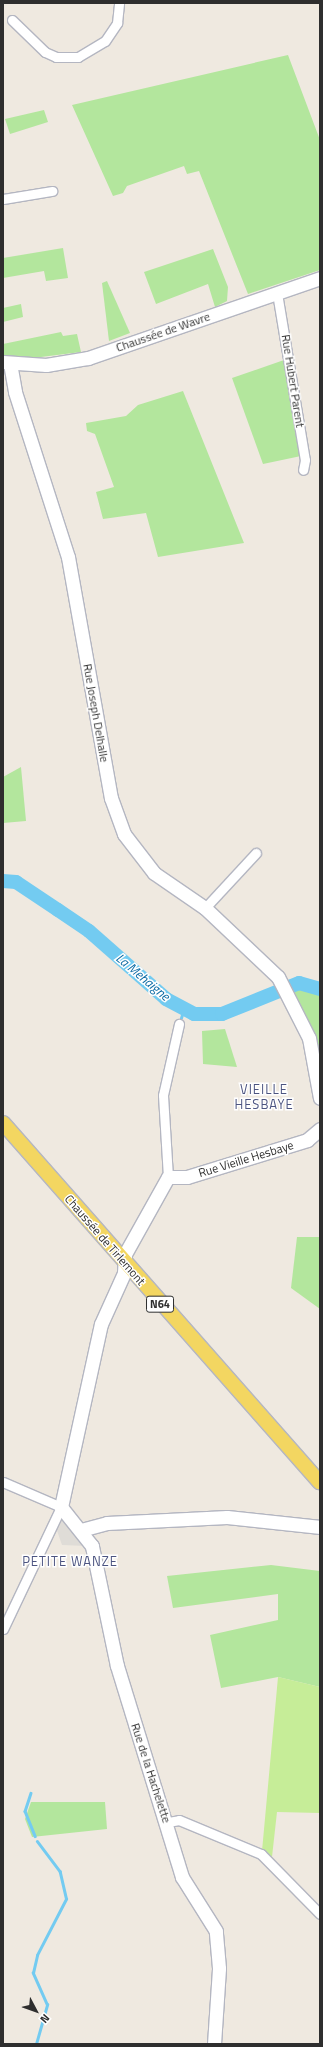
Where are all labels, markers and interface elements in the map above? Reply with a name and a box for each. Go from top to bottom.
street label: Chaussée de Wavre [114,309,212,355]
street label: Rue Hubert Parent [279,333,307,429]
street label: Rue Joseph Delhalle [80,663,112,763]
water label: La Mehaigne [113,950,173,1004]
district label: VIEILLE HESBAYE [234,1082,294,1113]
street label: Rue Vieille Hesbaye [197,1138,295,1180]
street label: Chaussée de Tirlemont [62,1192,148,1288]
road number: N64 [146,1295,174,1313]
district label: PETITE WANZE [22,1553,118,1569]
street label: Rue de la Hachelette [128,1721,174,1825]
north arrow [16,1991,56,2031]
text: N [37,2011,54,2027]

